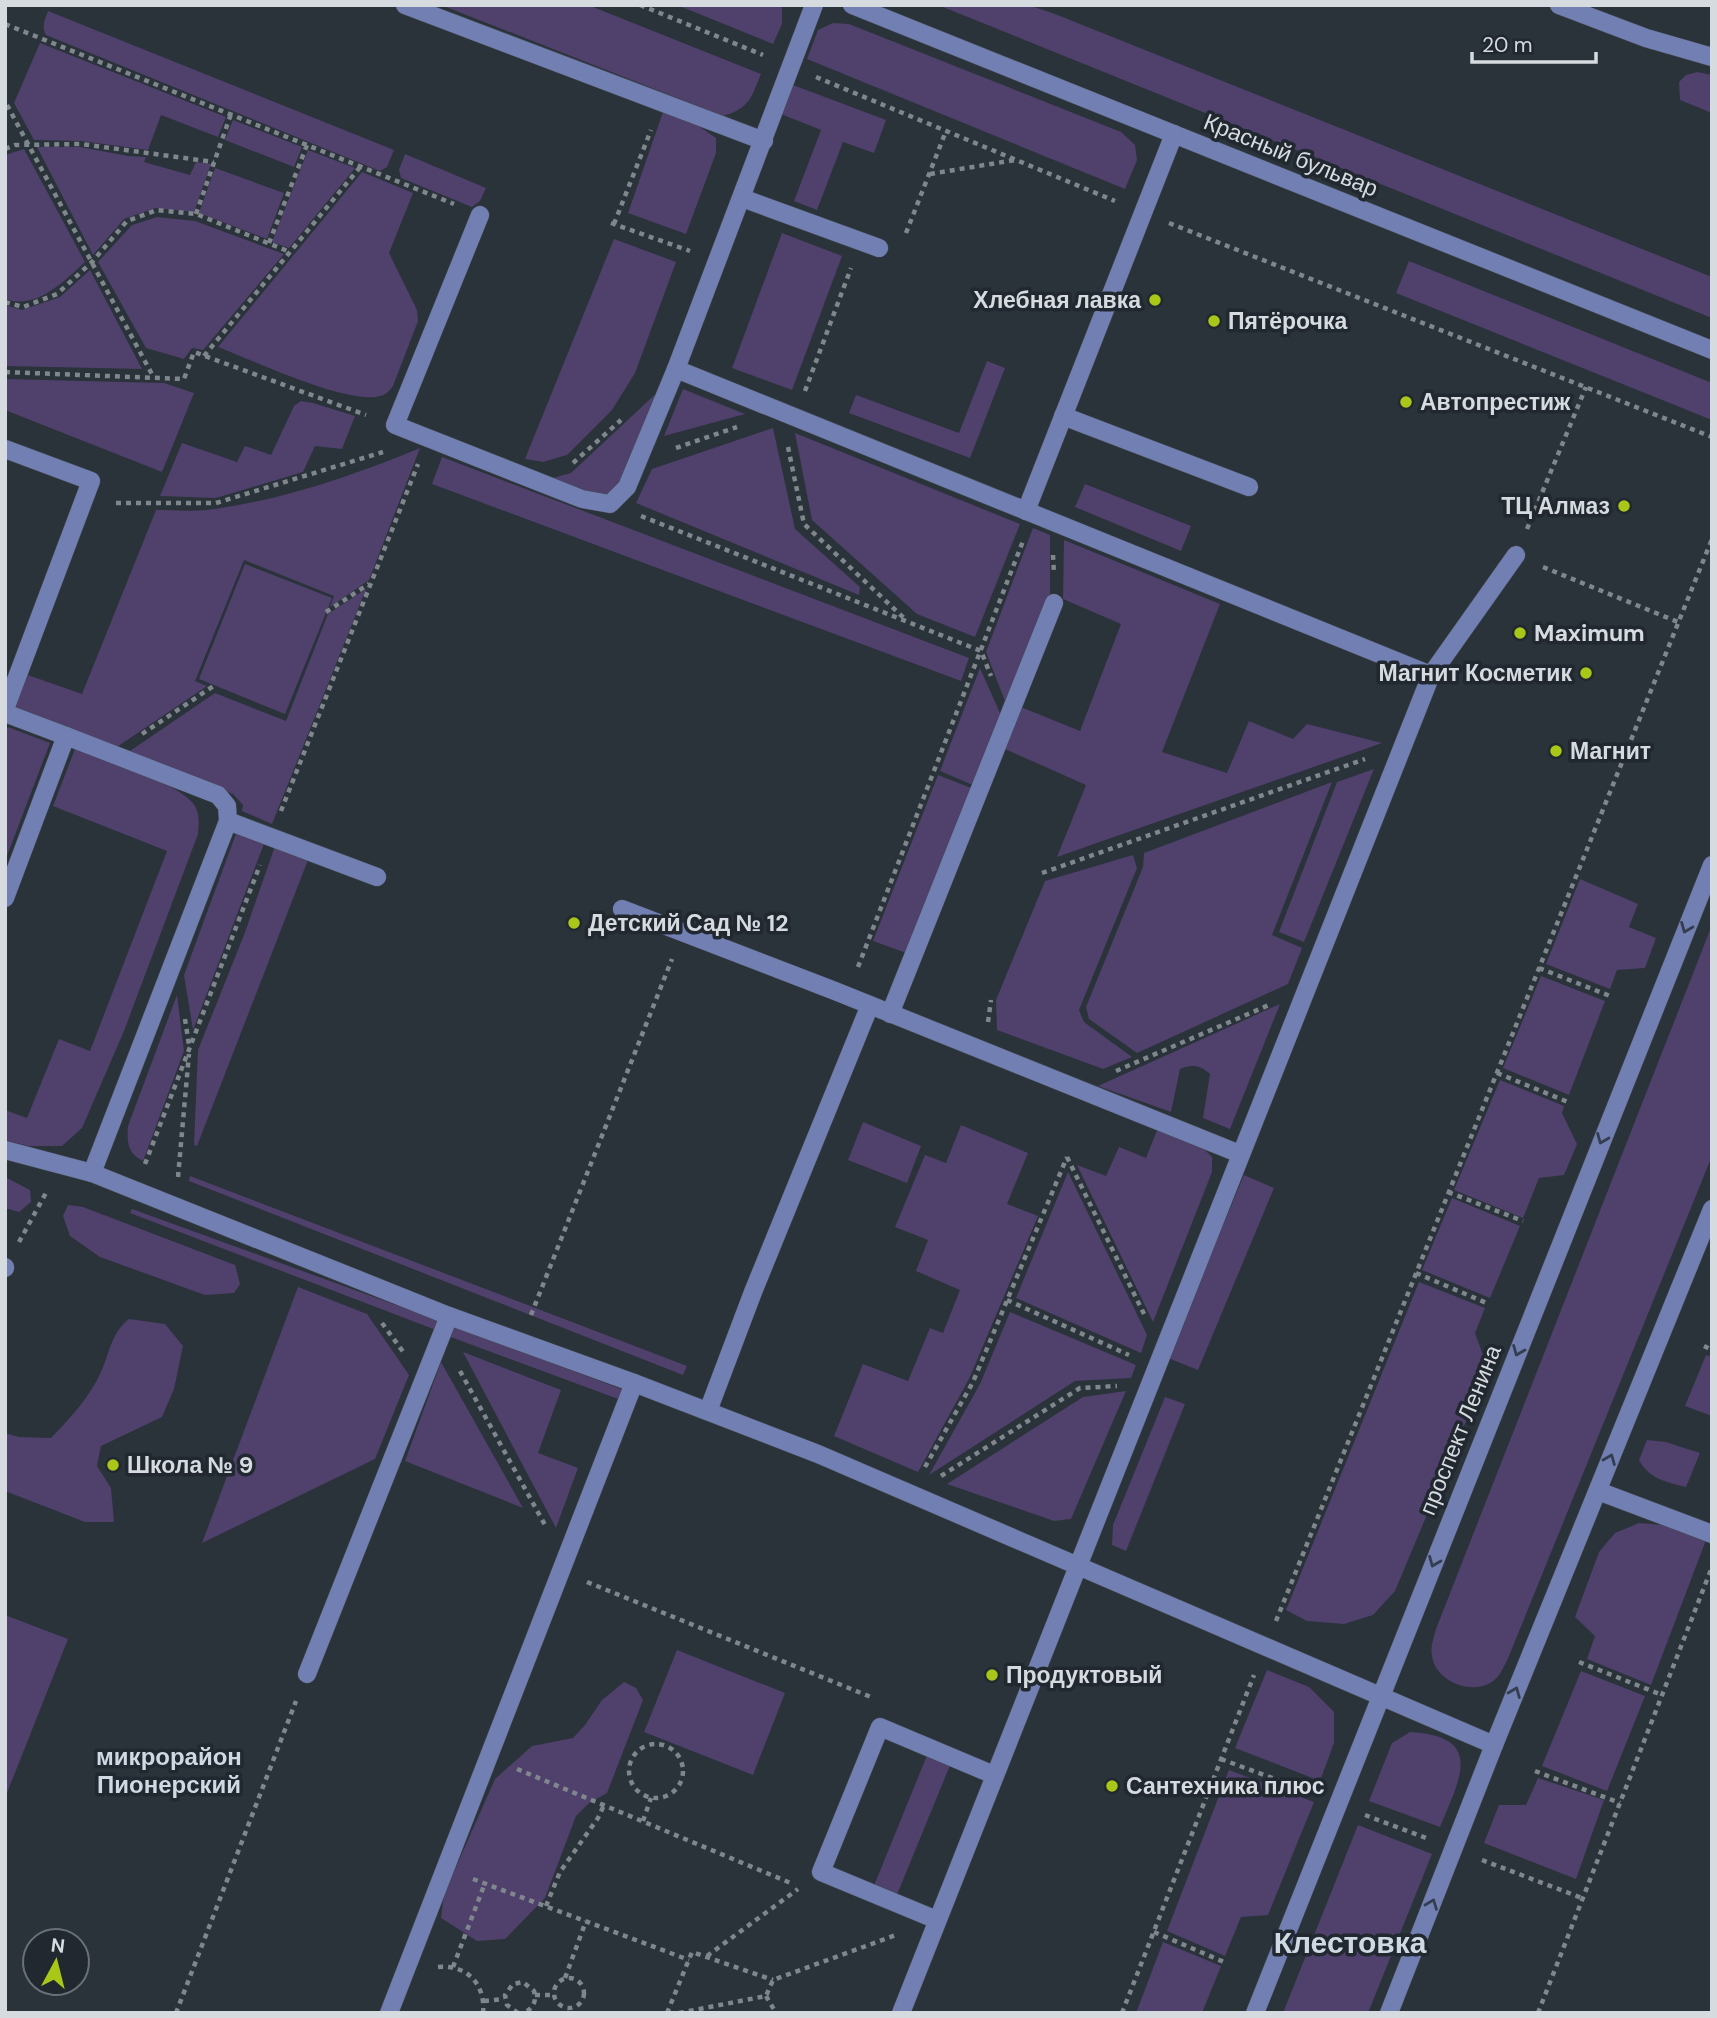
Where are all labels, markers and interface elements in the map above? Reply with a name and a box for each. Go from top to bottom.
scale bar [1472,21,1596,65]
text: 20 m [1482,31,1533,59]
street label: Красный бульвар [1199,106,1383,204]
place label: Хлебная лавка [973,285,1141,315]
marker: Хлебная лавка [1147,292,1163,308]
place label: Пятёрочка [1228,306,1347,336]
marker: Пятёрочка [1206,313,1222,329]
place label: Автопрестиж [1420,387,1571,417]
marker: Автопрестиж [1398,394,1414,410]
place label: ТЦ Алмаз [1501,491,1610,521]
marker: ТЦ Алмаз [1616,498,1632,514]
place label: Maximum [1534,618,1645,648]
marker: Maximum [1512,625,1528,641]
place label: Магнит Косметик [1378,658,1572,688]
marker: Магнит Косметик [1578,665,1594,681]
place label: Магнит [1570,736,1651,766]
marker: Магнит [1548,743,1564,759]
place label: Детский Сад № 12 [588,908,788,938]
marker: Детский Сад № 12 [566,915,582,931]
one-way arrow [1681,921,1695,933]
one-way arrow [1597,1133,1611,1145]
street label: проспект Ленина [1412,1340,1508,1519]
one-way arrow [1513,1344,1527,1356]
place label: Школа № 9 [127,1450,253,1480]
one-way arrow [1602,1453,1616,1465]
marker: Школа № 9 [105,1457,121,1473]
one-way arrow [1428,1555,1442,1567]
place label: Продуктовый [1006,1660,1162,1690]
marker: Продуктовый [984,1667,1000,1683]
one-way arrow [1507,1687,1521,1699]
district label: микрорайон Пионерский [96,1741,242,1800]
place label: Сантехника плюс [1126,1771,1325,1801]
marker: Сантехника плюс [1104,1778,1120,1794]
one-way arrow [1423,1898,1437,1910]
district label: Клестовка [1274,1923,1427,1962]
north arrow [21,1927,91,1997]
text: N [50,1932,66,1959]

